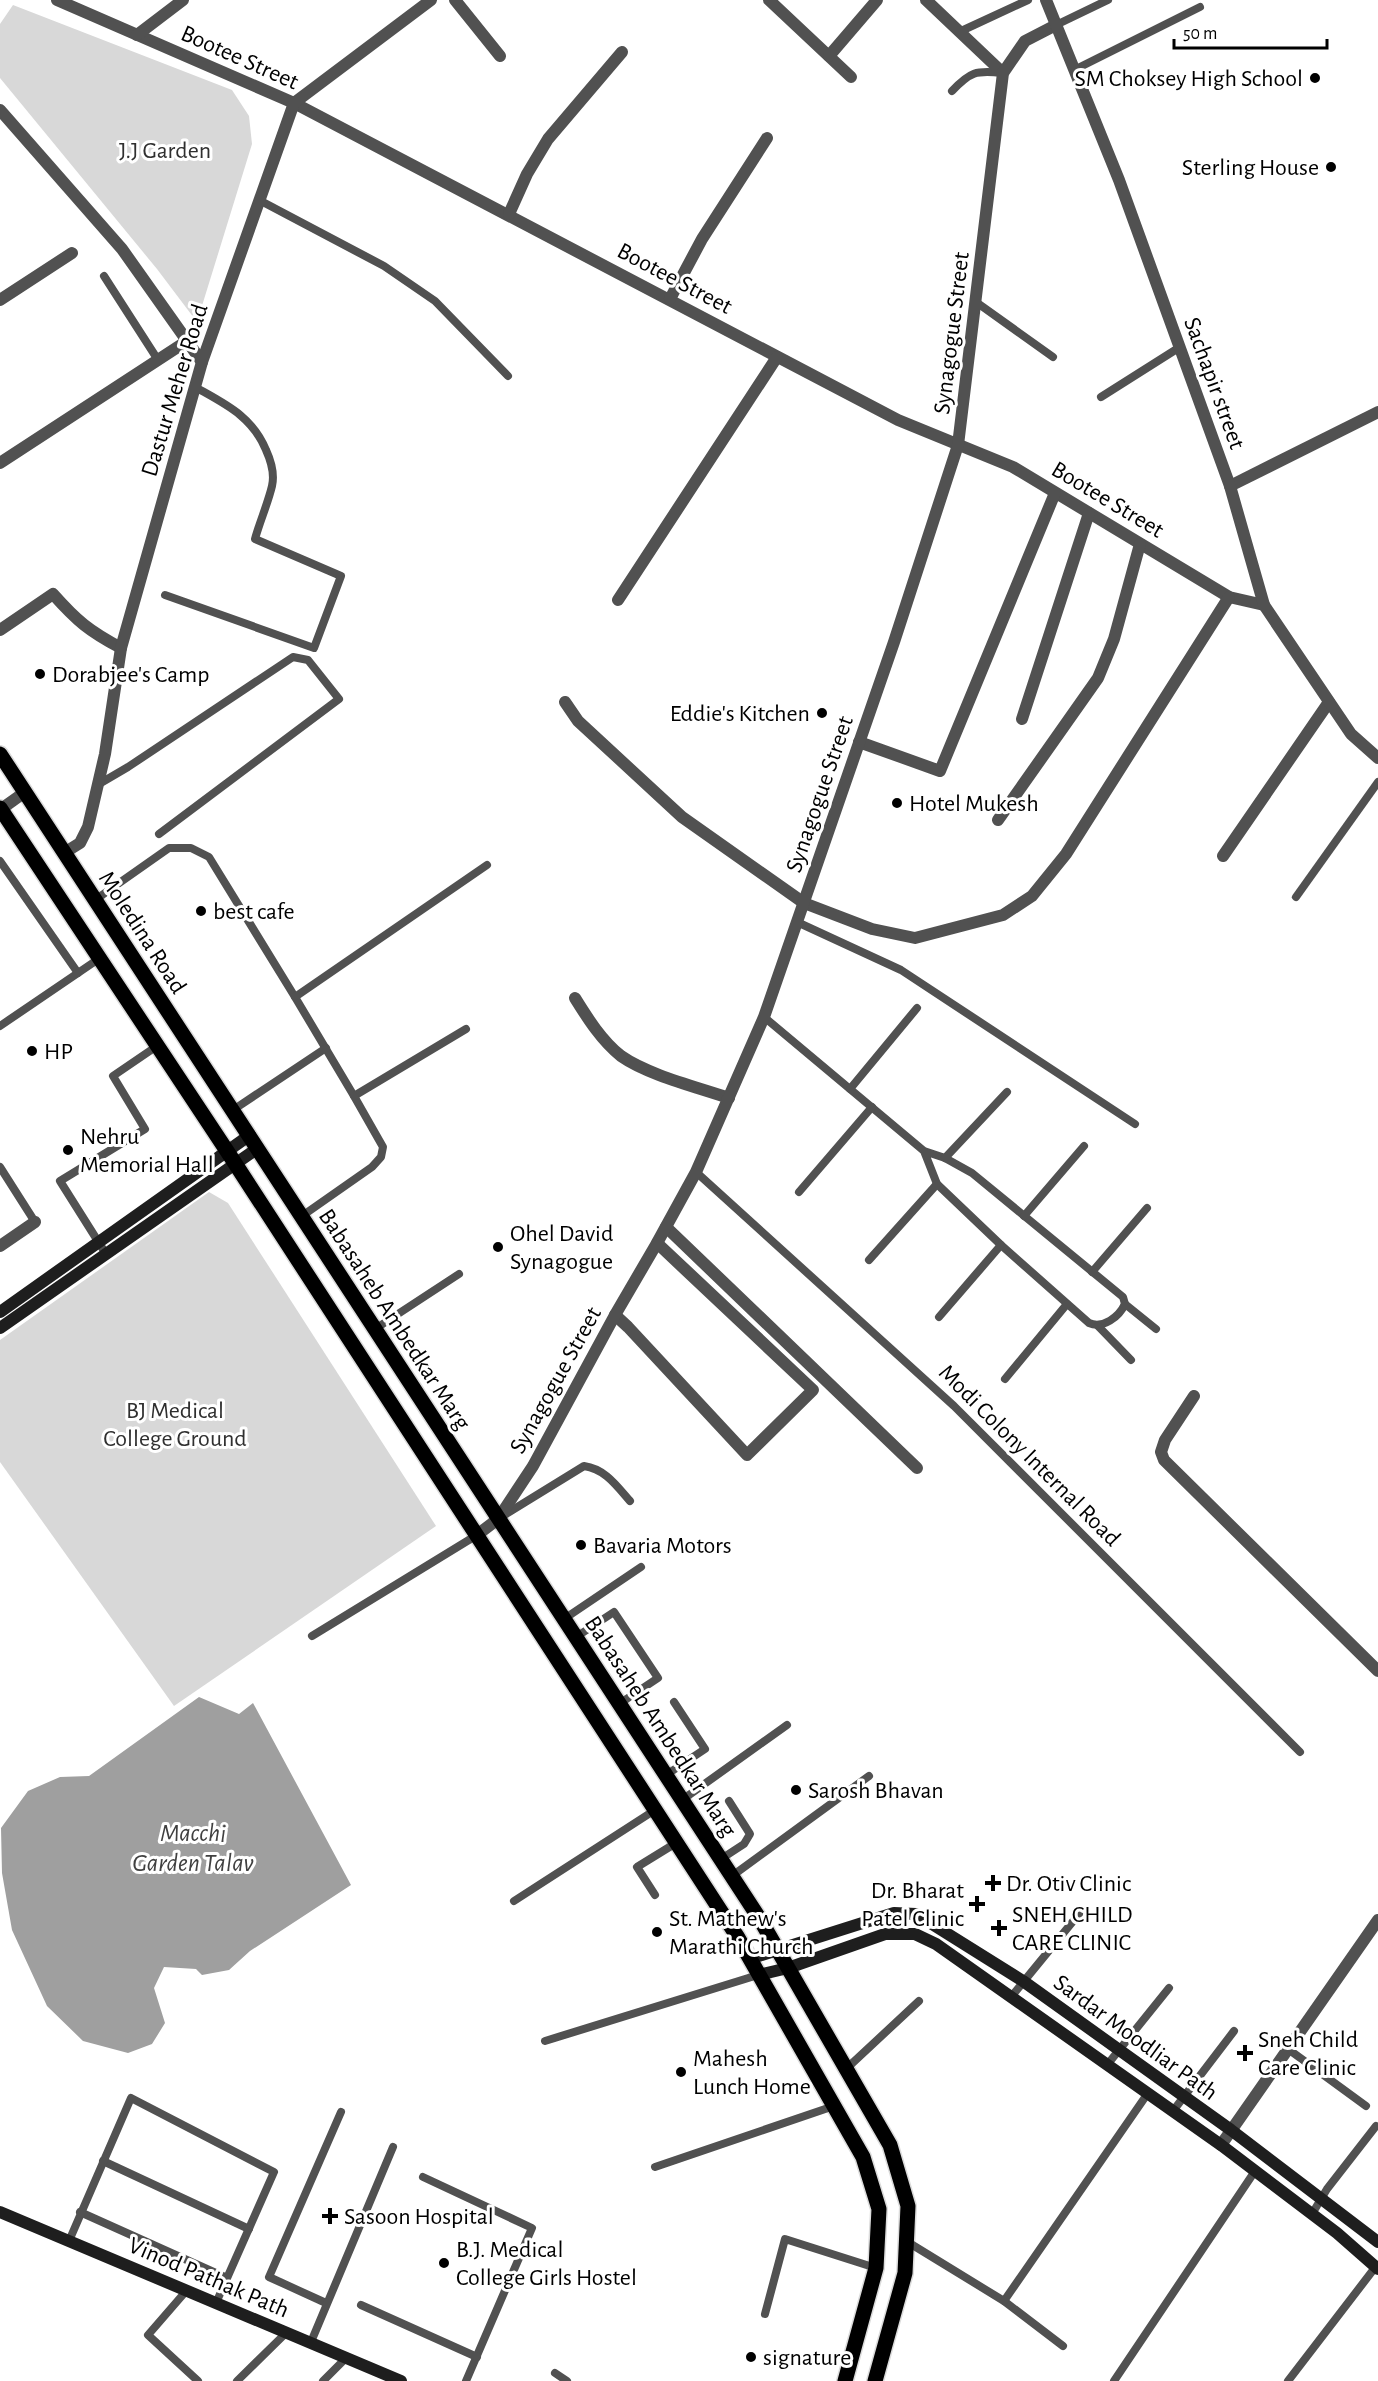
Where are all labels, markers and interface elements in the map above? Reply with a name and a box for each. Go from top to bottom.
scale bar [1174,12,1327,50]
street label: Bootee Street [177,21,302,95]
text: 50 m [1183,25,1217,43]
place label: SM Choksey High School [1075,67,1303,91]
marker: SM Choksey High School [1308,71,1322,85]
park label: J.J Garden [119,139,211,163]
place label: Sterling House [1182,156,1319,180]
marker: Sterling House [1324,160,1338,174]
street label: Bootee Street [613,239,736,319]
street label: Synagogue Street [930,250,974,416]
street label: Dastur Meher Road [137,301,213,480]
street label: Sachapir street [1179,314,1249,453]
street label: Bootee Street [1047,457,1168,543]
place label: Dorabjee's Camp [52,663,209,687]
marker: Dorabjee's Camp [33,667,47,681]
place label: Eddie's Kitchen [670,702,810,726]
marker: Eddie's Kitchen [815,706,829,720]
street label: Synagogue Street [782,713,858,876]
place label: Hotel Mukesh [909,792,1039,816]
marker: Hotel Mukesh [890,796,904,810]
street label: Moledina Road [94,867,191,998]
place label: best cafe [213,900,295,924]
marker: best cafe [194,904,208,918]
place label: HP [44,1040,73,1064]
marker: HP [25,1044,39,1058]
place label: Nehru Memorial Hall [80,1125,214,1177]
marker: Nehru Memorial Hall [61,1143,75,1157]
street label: Babasaheb Ambedkar Marg [314,1205,475,1434]
place label: Ohel David Synagogue [510,1222,613,1274]
marker: Ohel David Synagogue [491,1240,505,1254]
street label: Synagogue Street [506,1303,606,1458]
street label: Modi Colony Internal Road [934,1360,1125,1551]
park label: BJ Medical College Ground [103,1399,247,1451]
place label: Bavaria Motors [593,1534,732,1558]
marker: Bavaria Motors [574,1538,588,1552]
street label: Babasaheb Ambedkar Marg [580,1612,741,1841]
place label: Sarosh Bhavan [808,1779,944,1803]
marker: Sarosh Bhavan [789,1783,803,1797]
water label: Macchi Garden Talav [132,1820,254,1876]
place label: Dr. Otiv Clinic [1006,1872,1131,1896]
marker: Dr. Otiv Clinic [984,1874,1002,1892]
place label: Dr. Bharat Patel Clinic [861,1879,964,1931]
marker: Dr. Bharat Patel Clinic [968,1895,986,1913]
place label: SNEH CHILD CARE CLINIC [1012,1903,1132,1955]
place label: St. Mathew's Marathi Church [669,1907,813,1959]
marker: SNEH CHILD CARE CLINIC [990,1919,1008,1937]
marker: St. Mathew's Marathi Church [650,1925,664,1939]
street label: Sardar Moodliar Path [1049,1970,1222,2105]
place label: Sneh Child Care Clinic [1258,2028,1358,2080]
marker: Sneh Child Care Clinic [1236,2044,1254,2062]
place label: Mahesh Lunch Home [693,2047,811,2099]
marker: Mahesh Lunch Home [674,2065,688,2079]
place label: Sasoon Hospital [344,2205,494,2229]
marker: Sasoon Hospital [321,2207,339,2225]
street label: Vinod Pathak Path [125,2233,292,2323]
place label: B.J. Medical College Girls Hostel [456,2238,637,2290]
marker: B.J. Medical College Girls Hostel [437,2256,451,2270]
place label: signature [763,2346,851,2370]
marker: signature [744,2350,758,2364]

